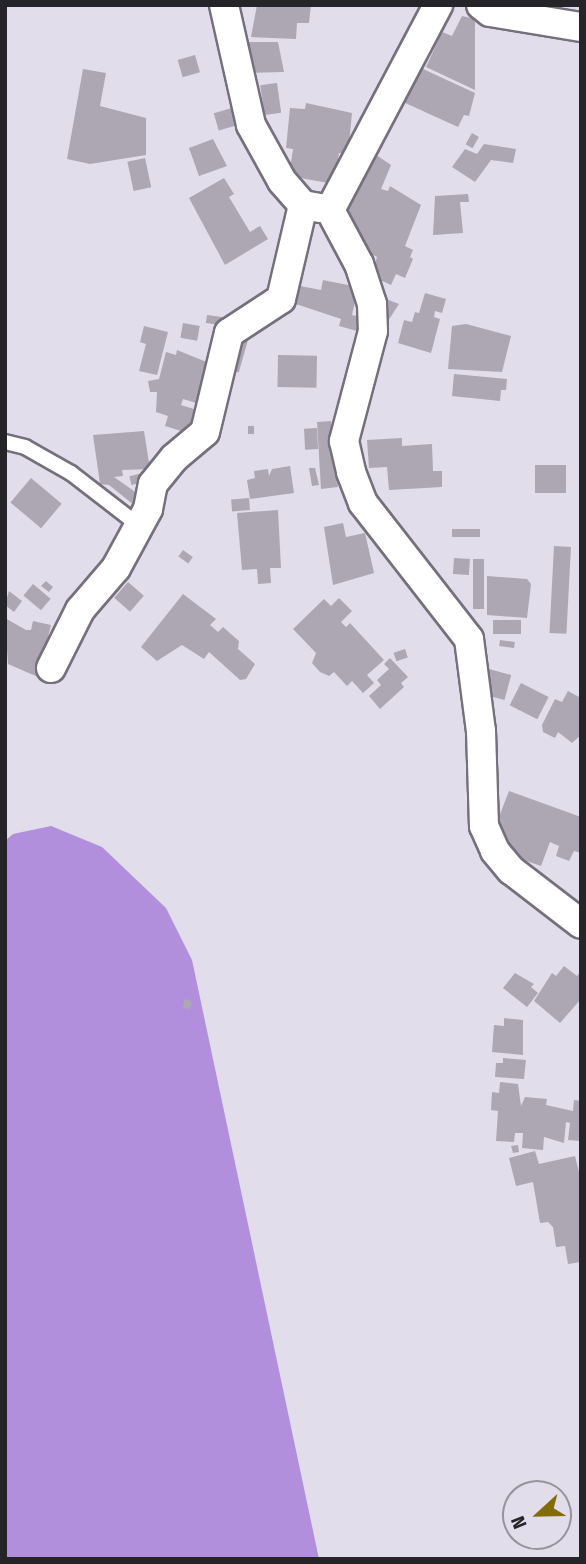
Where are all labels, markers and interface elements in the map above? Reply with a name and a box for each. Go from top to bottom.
north arrow [502,1480,572,1550]
text: N [506,1513,532,1532]

